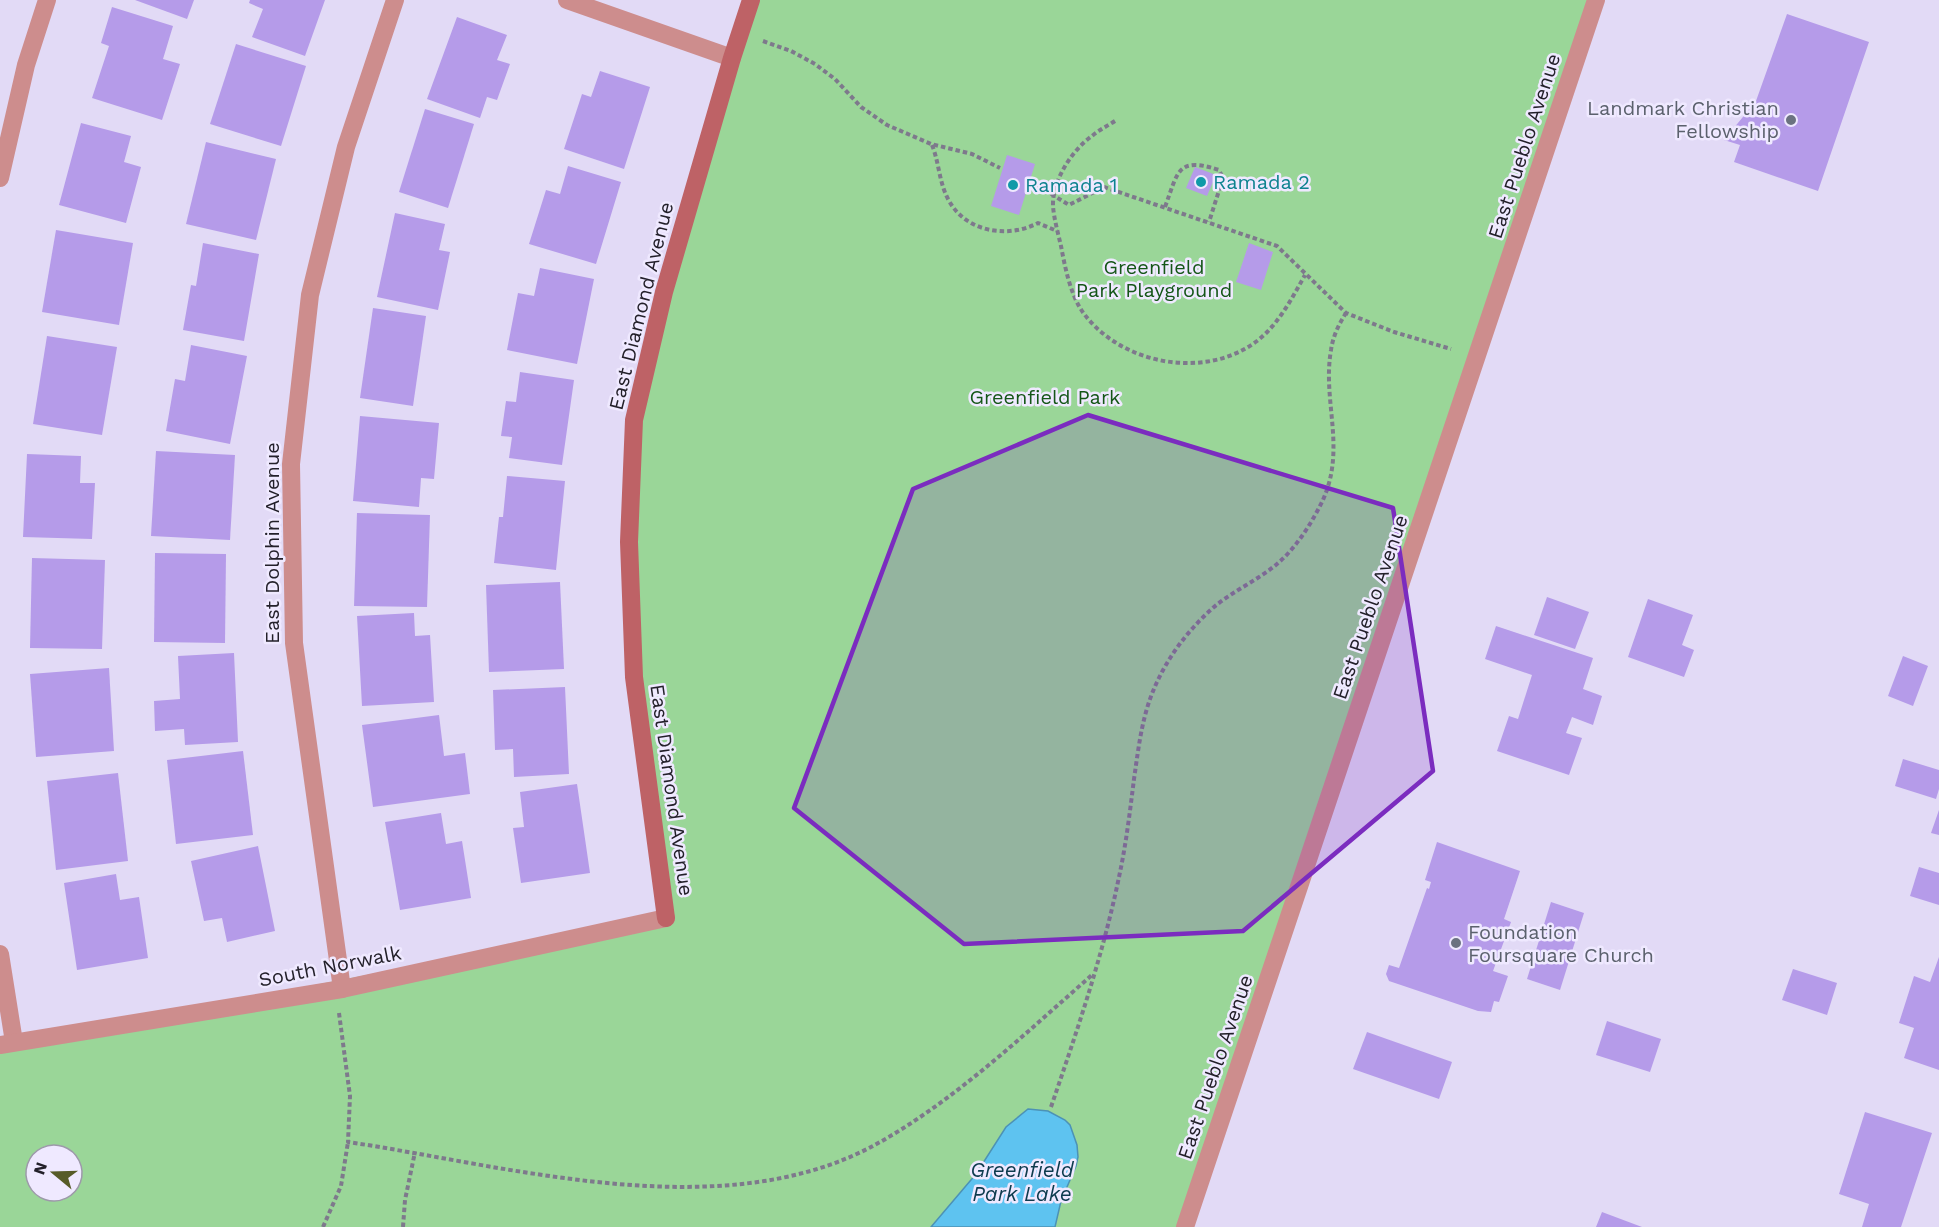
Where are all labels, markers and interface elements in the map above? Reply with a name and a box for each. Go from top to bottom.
street label: East Pueblo Avenue [1483,50,1565,242]
place label: Landmark Christian Fellowship [1587,96,1779,143]
marker: Landmark Christian Fellowship [1784,113,1798,127]
place label: Ramada 2 [1213,170,1310,194]
place label: Ramada 1 [1025,173,1118,197]
marker: Ramada 2 [1194,175,1208,189]
marker: Ramada 1 [1006,178,1020,192]
street label: East Diamond Avenue [604,200,678,412]
park label: Greenfield Park Playground [1076,255,1232,302]
park label: Greenfield Park [970,385,1120,409]
street label: East Dolphin Avenue [260,442,284,644]
street label: East Pueblo Avenue [1327,512,1413,702]
street label: East Diamond Avenue [645,683,699,897]
place label: Foundation Foursquare Church [1468,920,1654,967]
marker: Foundation Foursquare Church [1449,936,1463,950]
street label: South Norwalk [257,940,403,992]
street label: East Pueblo Avenue [1172,972,1258,1162]
north arrow [24,1143,84,1203]
water label: Greenfield Park Lake [970,1157,1075,1206]
text: N [29,1160,51,1177]

